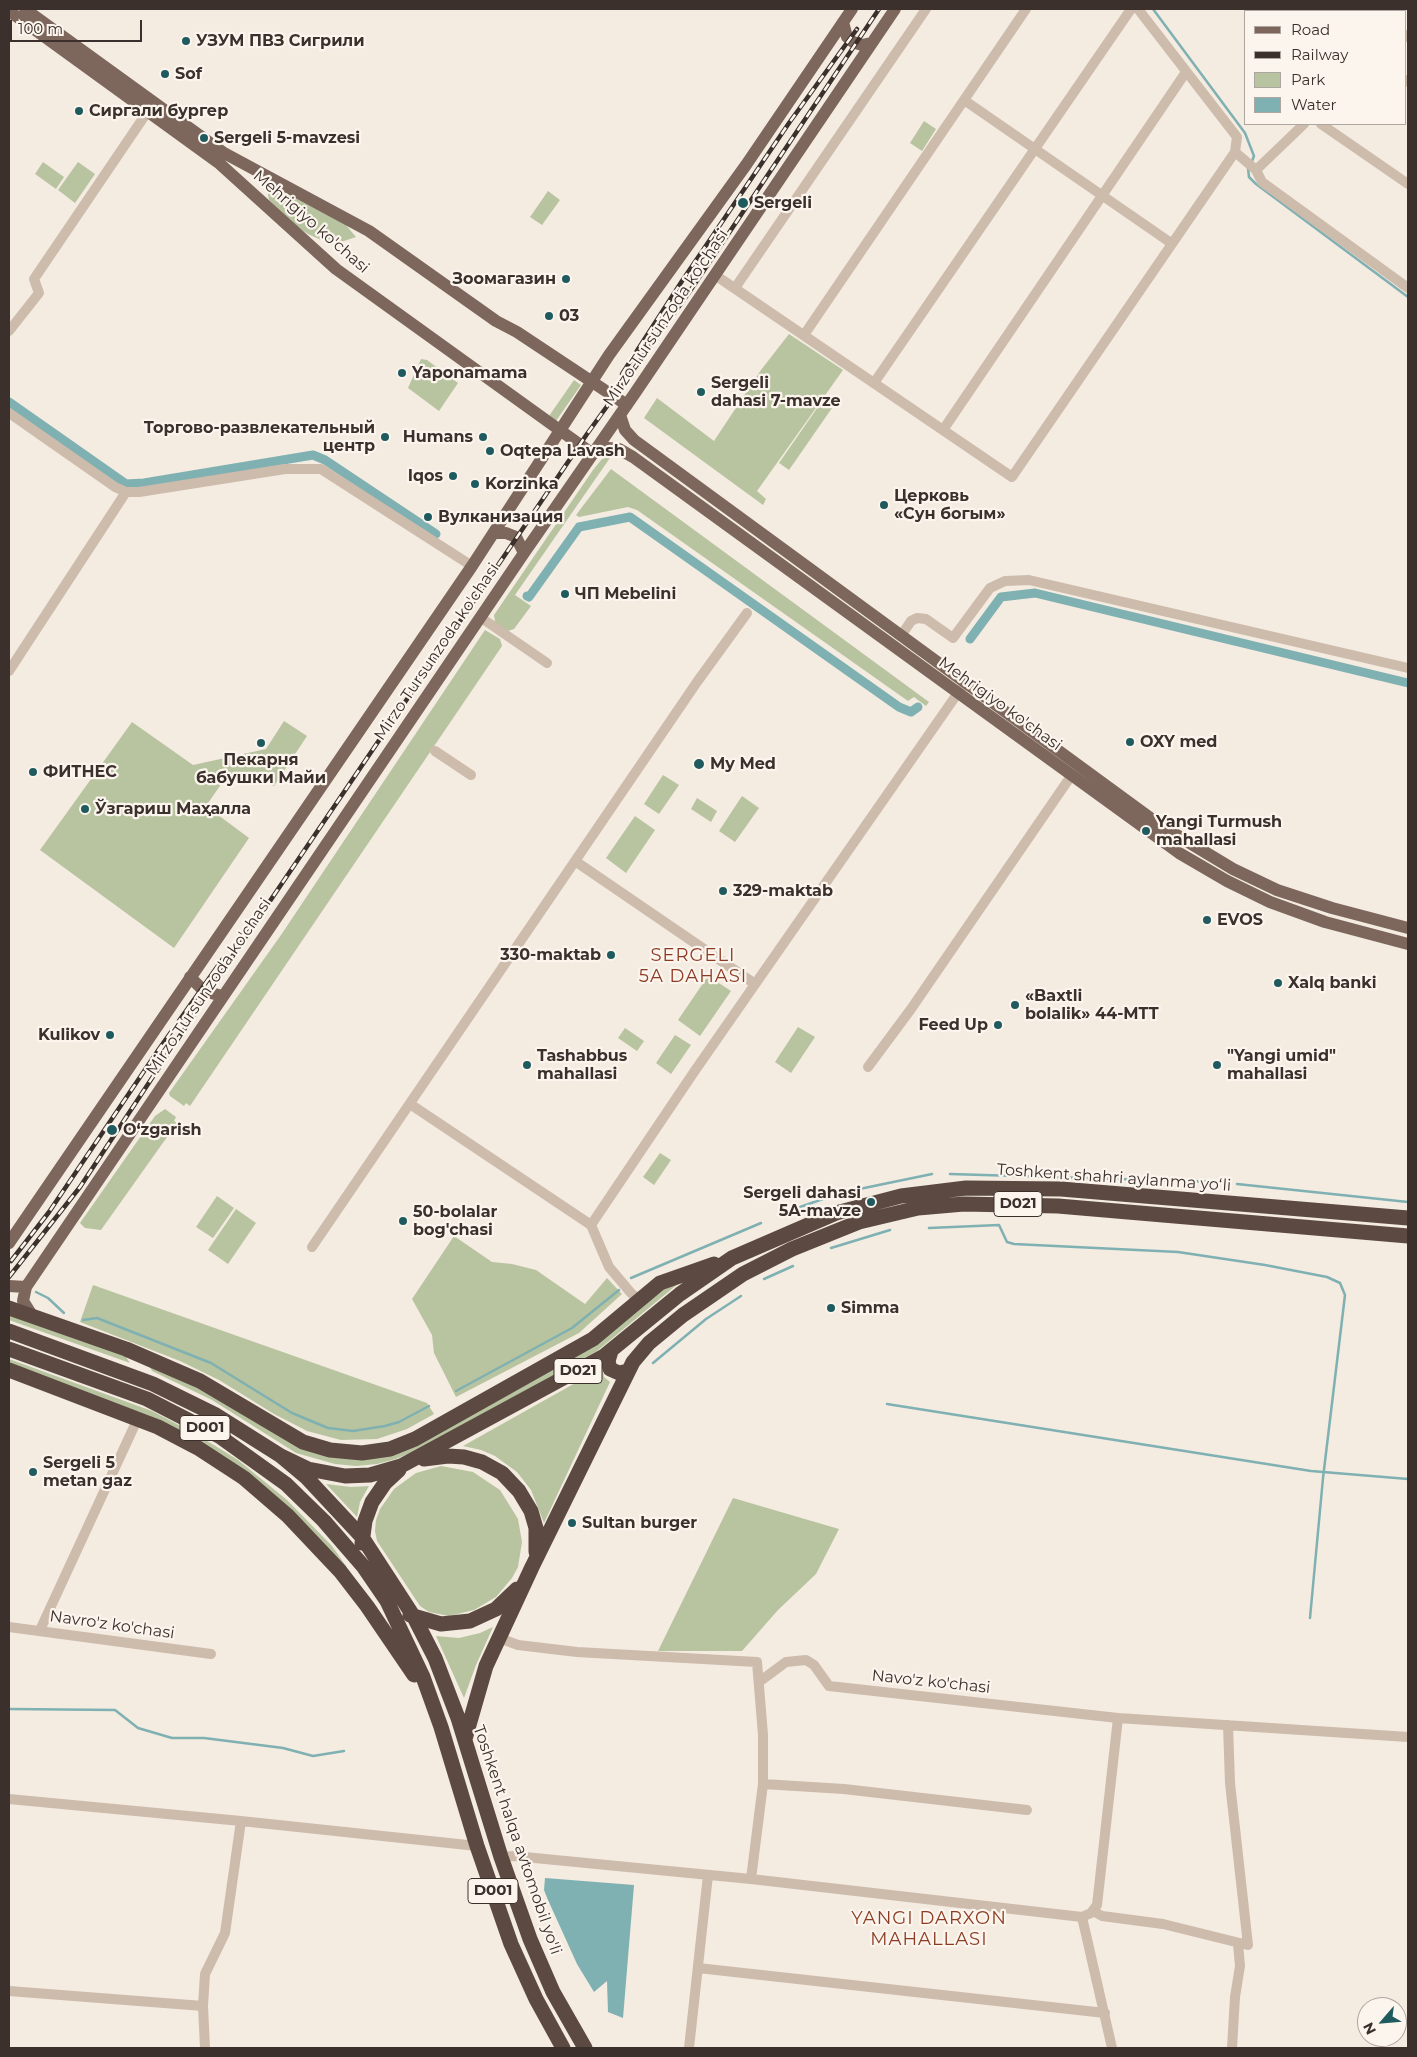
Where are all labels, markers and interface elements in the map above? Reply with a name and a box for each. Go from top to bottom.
scale bar [12,10,145,42]
legend [1244,10,1407,125]
text: 100 m [18,19,63,38]
text: Road [1291,20,1330,39]
place label: УЗУМ ПВЗ Сигрили [196,31,365,51]
marker: УЗУМ ПВЗ Сигрили [180,35,192,47]
text: Railway [1291,45,1348,64]
place label: Sof [175,64,202,84]
marker: Sof [159,68,171,80]
text: Park [1291,70,1325,89]
text: Water [1291,95,1337,114]
place label: Сиргали бургер [89,101,228,121]
marker: Сиргали бургер [73,105,85,117]
place label: Sergeli 5-mavzesi [214,128,360,148]
marker: Sergeli 5-mavzesi [198,132,210,144]
street label: Mehrigiyo ko'chasi [249,166,373,278]
place label: Sergeli [754,193,812,213]
marker: Sergeli [736,196,750,210]
street label: Mirzo Tursunzoda ko'chasi [599,226,733,410]
place label: Зоомагазин [453,269,556,289]
marker: Зоомагазин [560,273,572,285]
place label: 03 [559,306,579,326]
marker: 03 [543,310,555,322]
place label: Yaponamama [412,363,527,383]
marker: Yaponamama [396,367,408,379]
place label: Sergeli dahasi 7-mavze [711,373,841,411]
marker: Sergeli dahasi 7-mavze [695,386,707,398]
place label: Торгово-развлекательный центр [144,418,375,456]
place label: Humans [403,427,473,447]
marker: Торгово-развлекательный центр [379,431,391,443]
marker: Humans [477,431,489,443]
place label: Oqtepa Lavash [500,441,625,461]
marker: Oqtepa Lavash [484,445,496,457]
place label: Iqos [408,466,443,486]
marker: Iqos [447,470,459,482]
place label: Korzinka [485,474,559,494]
marker: Korzinka [469,478,481,490]
place label: Церковь «Сун богым» [894,486,1005,524]
marker: Церковь «Сун богым» [878,499,890,511]
place label: Вулканизация [438,507,563,527]
marker: Вулканизация [422,511,434,523]
street label: Mirzo Tursunzoda ko'chasi [370,560,504,744]
place label: ЧП Mebelini [575,584,676,604]
marker: ЧП Mebelini [559,588,571,600]
street label: Mehrigiyo ko'chasi [935,653,1065,755]
place label: OXY med [1140,732,1217,752]
marker: OXY med [1124,736,1136,748]
marker: Пекарня бабушки Майи [255,737,267,749]
place label: Пекарня бабушки Майи [196,750,326,788]
place label: My Med [710,754,776,774]
marker: My Med [692,757,706,771]
place label: ФИТНЕС [43,762,117,782]
marker: ФИТНЕС [27,766,39,778]
place label: Ўзгариш Маҳалла [95,799,251,819]
marker: Ўзгариш Маҳалла [79,803,91,815]
place label: Yangi Turmush mahallasi [1156,812,1282,850]
marker: Yangi Turmush mahallasi [1140,825,1152,837]
place label: 329-maktab [733,881,833,901]
marker: 329-maktab [717,885,729,897]
street label: Mirzo Tursunzoda ko'chasi [142,895,276,1079]
place label: EVOS [1217,910,1263,930]
marker: EVOS [1201,914,1213,926]
place label: 330-maktab [500,945,601,965]
district label: SERGELI 5A DAHASI [638,945,748,988]
marker: 330-maktab [605,949,617,961]
place label: Xalq banki [1288,973,1377,993]
marker: Xalq banki [1272,977,1284,989]
place label: «Baxtli bolalik» 44-MTT [1025,986,1159,1024]
marker: «Baxtli bolalik» 44-MTT [1009,999,1021,1011]
place label: Feed Up [919,1015,988,1035]
marker: Feed Up [992,1019,1004,1031]
place label: Kulikov [38,1025,100,1045]
marker: Kulikov [104,1029,116,1041]
place label: Tashabbus mahallasi [537,1046,627,1084]
place label: "Yangi umid" mahallasi [1227,1046,1336,1084]
marker: Tashabbus mahallasi [521,1059,533,1071]
marker: "Yangi umid" mahallasi [1211,1059,1223,1071]
place label: O‘zgarish [123,1120,201,1140]
marker: O‘zgarish [105,1123,119,1137]
street label: Toshkent shahri aylanma yoʻli [996,1160,1232,1196]
place label: Sergeli dahasi 5A-mavze [743,1183,861,1221]
road number: D021 [994,1192,1042,1216]
marker: Sergeli dahasi 5A-mavze [865,1196,877,1208]
place label: 50-bolalar bog'chasi [413,1202,497,1240]
marker: 50-bolalar bog'chasi [397,1215,409,1227]
place label: Simma [841,1298,899,1318]
marker: Simma [825,1302,837,1314]
road number: D021 [554,1358,602,1384]
road number: D001 [180,1416,230,1440]
place label: Sergeli 5 metan gaz [43,1453,132,1491]
marker: Sergeli 5 metan gaz [27,1466,39,1478]
place label: Sultan burger [582,1513,697,1533]
marker: Sultan burger [566,1517,578,1529]
street label: Navro'z ko'chasi [48,1607,176,1643]
street label: Navo'z ko'chasi [871,1666,991,1698]
street label: Toshkent halqa avtomobil yo'li [469,1723,565,1957]
road number: D001 [468,1878,518,1904]
district label: YANGI DARXON MAHALLASI [850,1908,1008,1950]
north arrow [1357,1997,1407,2047]
text: N [1359,2019,1380,2037]

